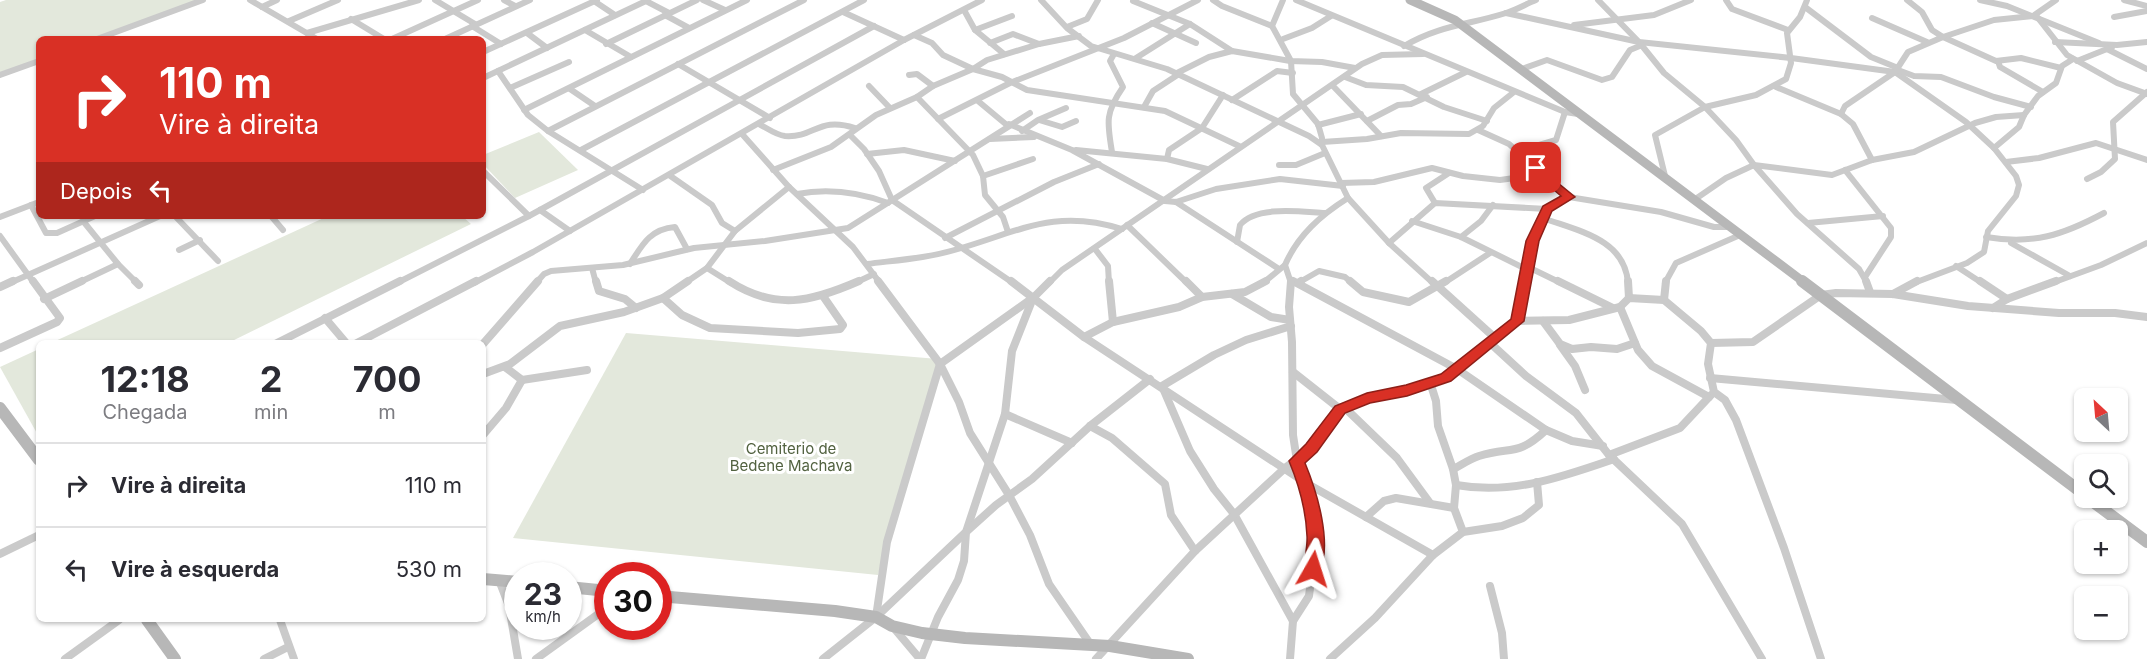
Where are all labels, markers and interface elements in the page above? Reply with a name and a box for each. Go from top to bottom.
text: 110 m [159,57,272,108]
icon: right [60,60,138,138]
text: Vire à direita [159,108,319,141]
pin [1510,142,1561,193]
icon: arrive [1519,151,1552,184]
icon: left [144,174,177,207]
text: Depois [60,178,132,204]
text: 12:18 [100,357,190,401]
text: 2 [260,357,282,401]
text: 700 [353,357,422,401]
north arrow [2074,388,2128,442]
map controls [2074,388,2128,640]
text: Chegada [102,400,188,424]
text: min [254,400,288,424]
text: m [378,400,396,424]
park label: Cemiterio de Bedene Machava [730,439,852,475]
button: search [2074,454,2128,508]
icon: right [60,469,93,502]
text: Vire à direita [111,472,246,498]
text: 110 m [405,472,462,498]
button: + [2074,520,2128,574]
position arrow [1281,537,1345,601]
icon: left [60,553,93,586]
text: Vire à esquerda [111,556,279,582]
text: 530 m [396,556,462,582]
speed limit sign: 30 [594,562,672,640]
text: 23 [524,576,562,612]
button: − [2074,586,2128,640]
text: km/h [525,607,561,626]

